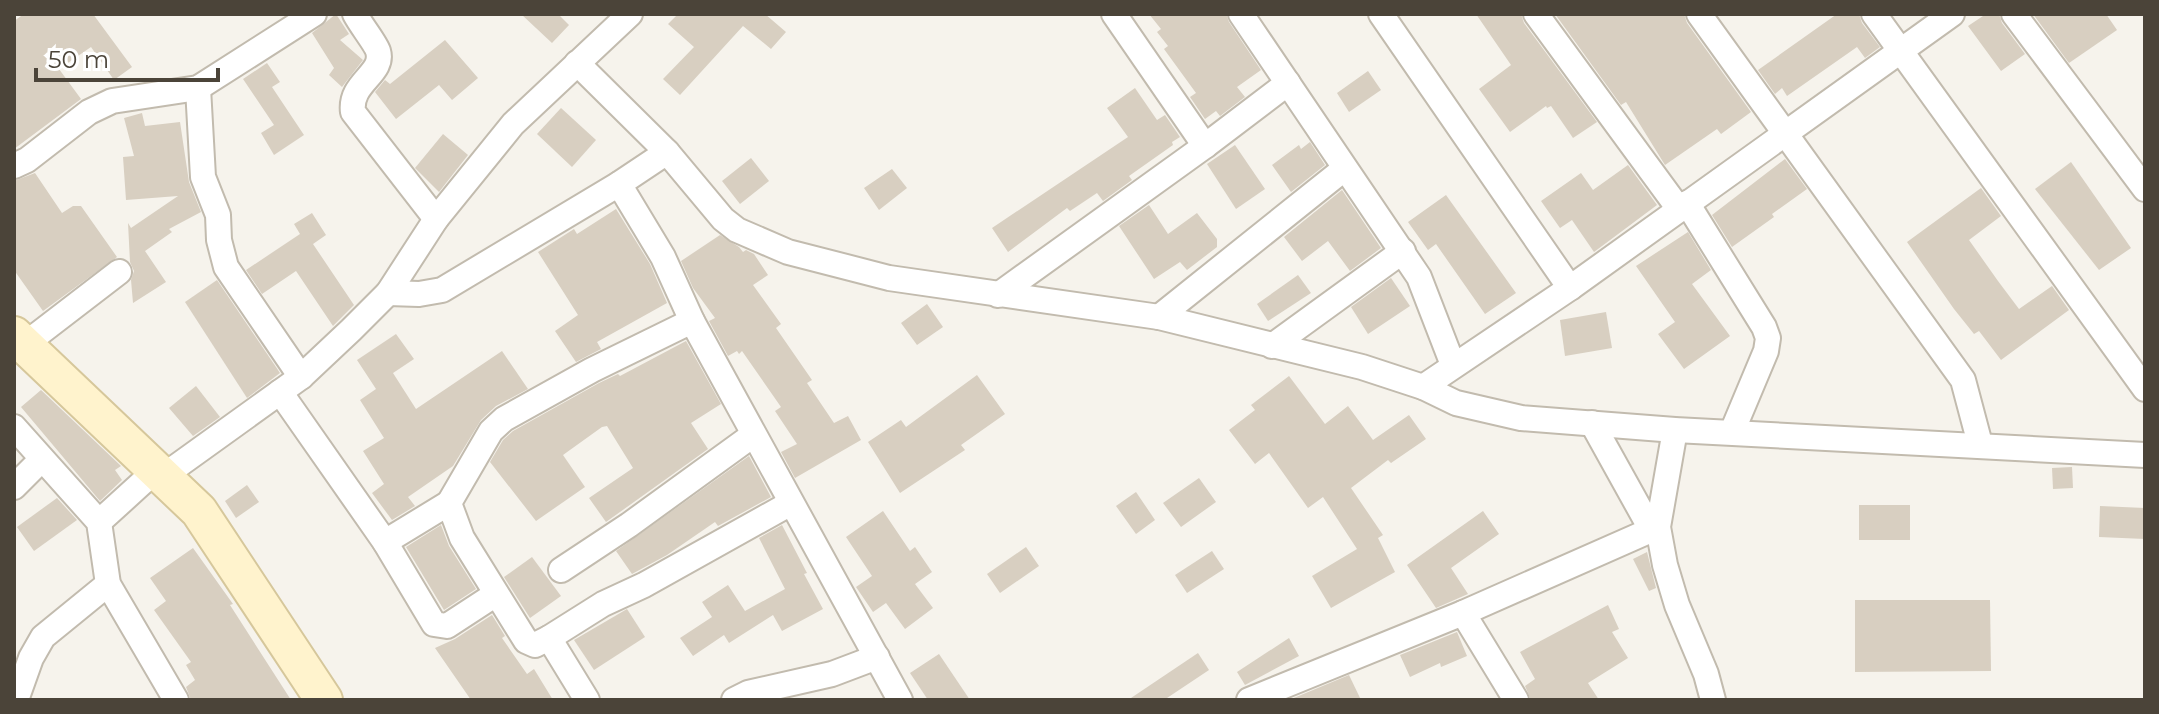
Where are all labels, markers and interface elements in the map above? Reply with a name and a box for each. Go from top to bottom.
scale bar [36,32,218,82]
text: 50 m [48,45,109,74]

